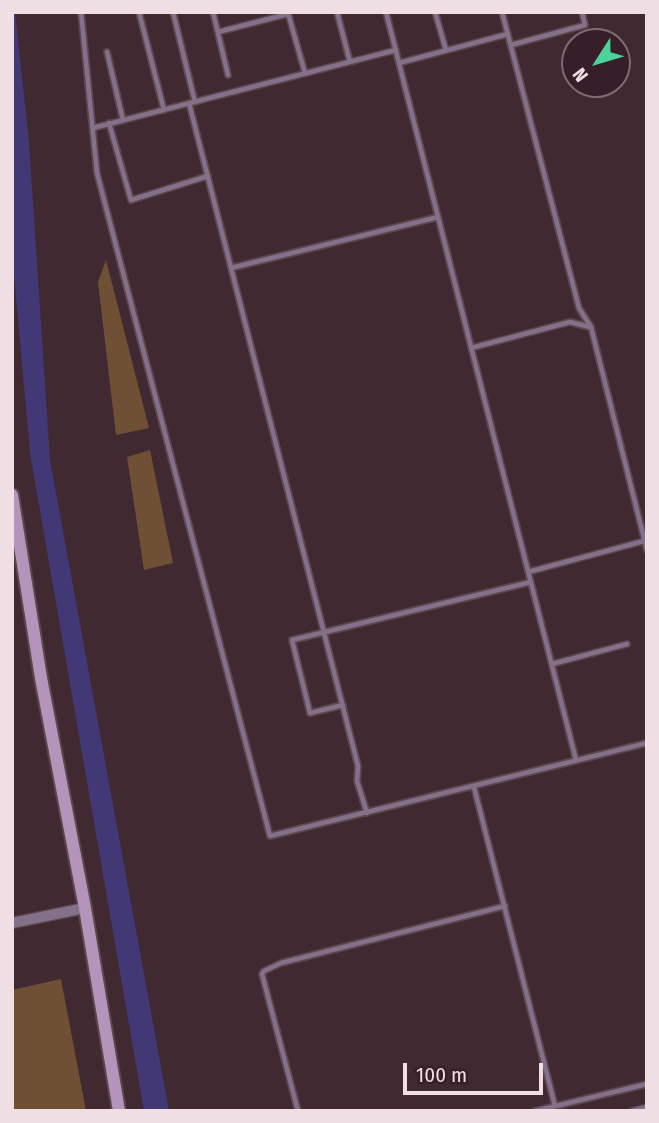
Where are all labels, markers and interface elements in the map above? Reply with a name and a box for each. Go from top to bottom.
north arrow [561,28,631,98]
text: N [568,63,593,86]
scale bar [407,1050,547,1094]
text: 100 m [416,1062,467,1088]

